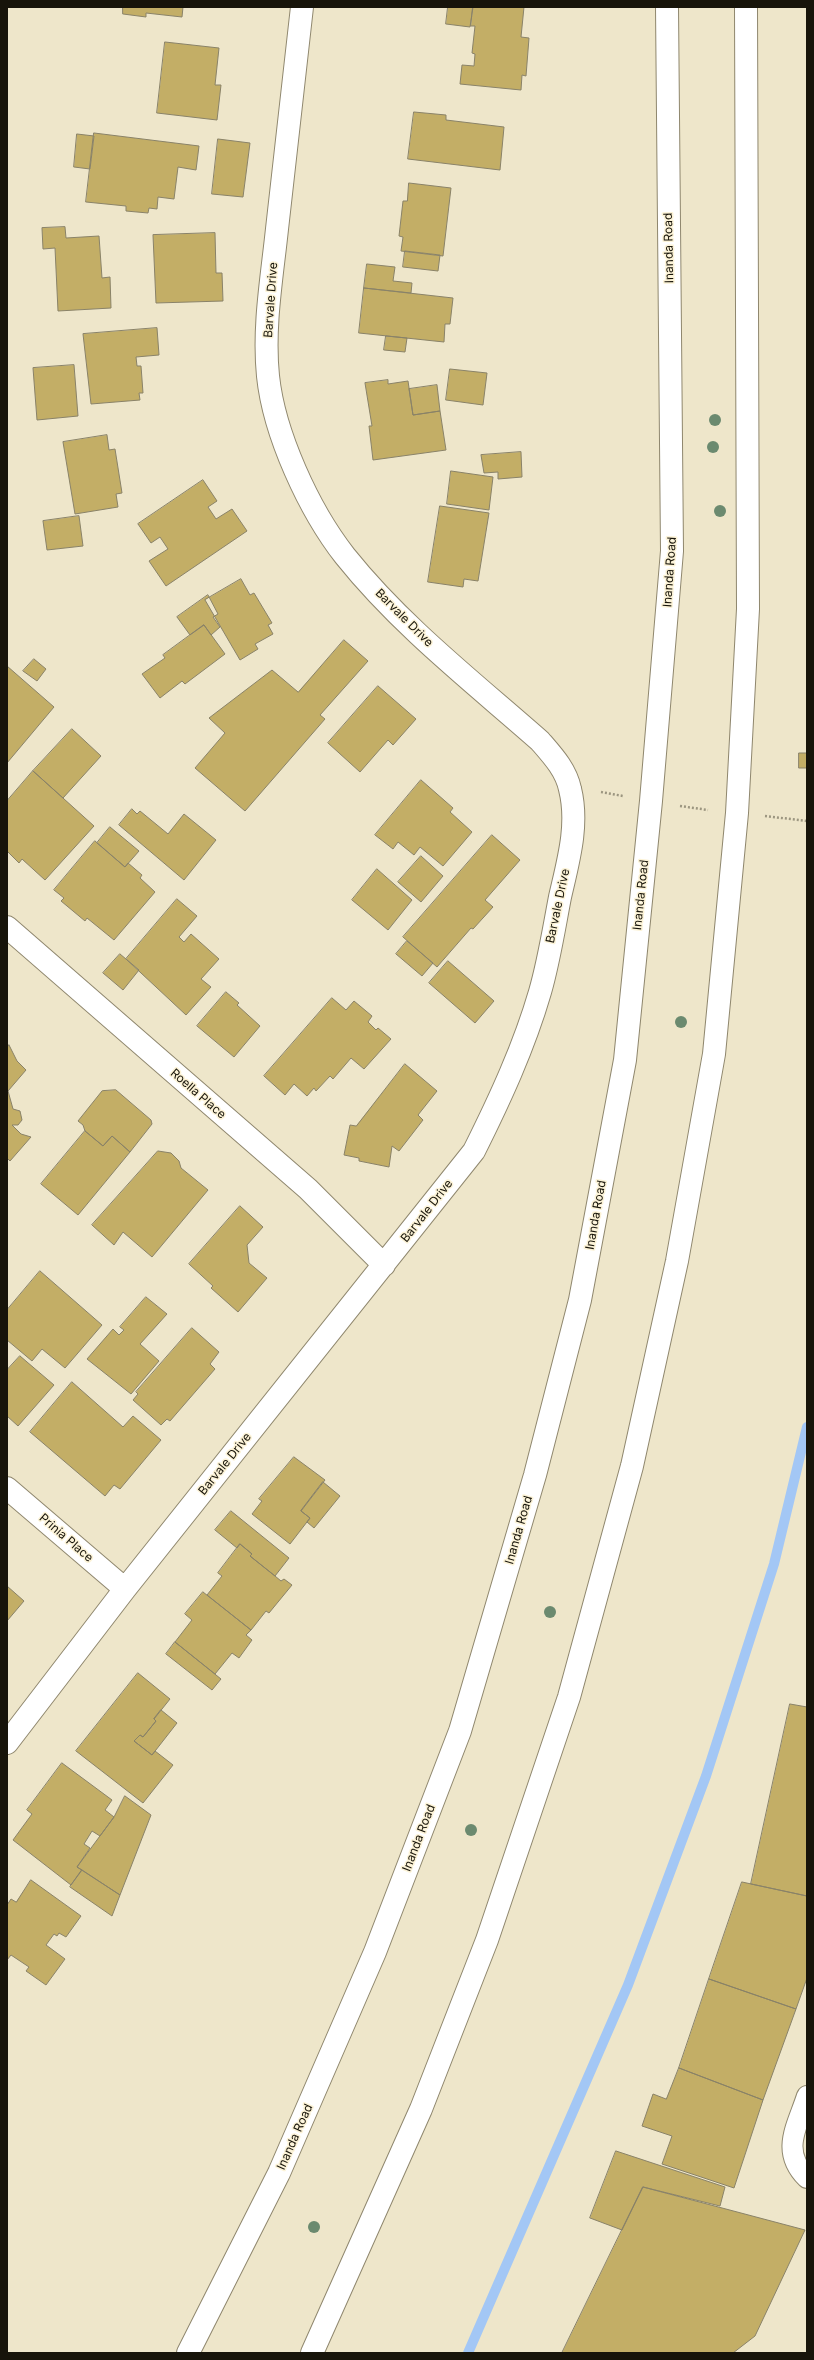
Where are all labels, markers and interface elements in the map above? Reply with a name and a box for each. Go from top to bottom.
street label: Inanda Road [661,213,677,283]
street label: Barvale Drive [261,262,281,338]
street label: Inanda Road [660,536,680,608]
street label: Barvale Drive [372,586,436,650]
street label: Inanda Road [630,859,652,931]
street label: Barvale Drive [543,867,573,945]
street label: Roella Place [167,1066,229,1122]
street label: Barvale Drive [398,1177,456,1245]
street label: Inanda Road [583,1179,609,1251]
street label: Barvale Drive [196,1430,254,1498]
street label: Inanda Road [502,1494,536,1566]
street label: Prinia Place [36,1511,96,1565]
street label: Inanda Road [400,1802,438,1874]
street label: Inanda Road [274,2102,316,2172]

